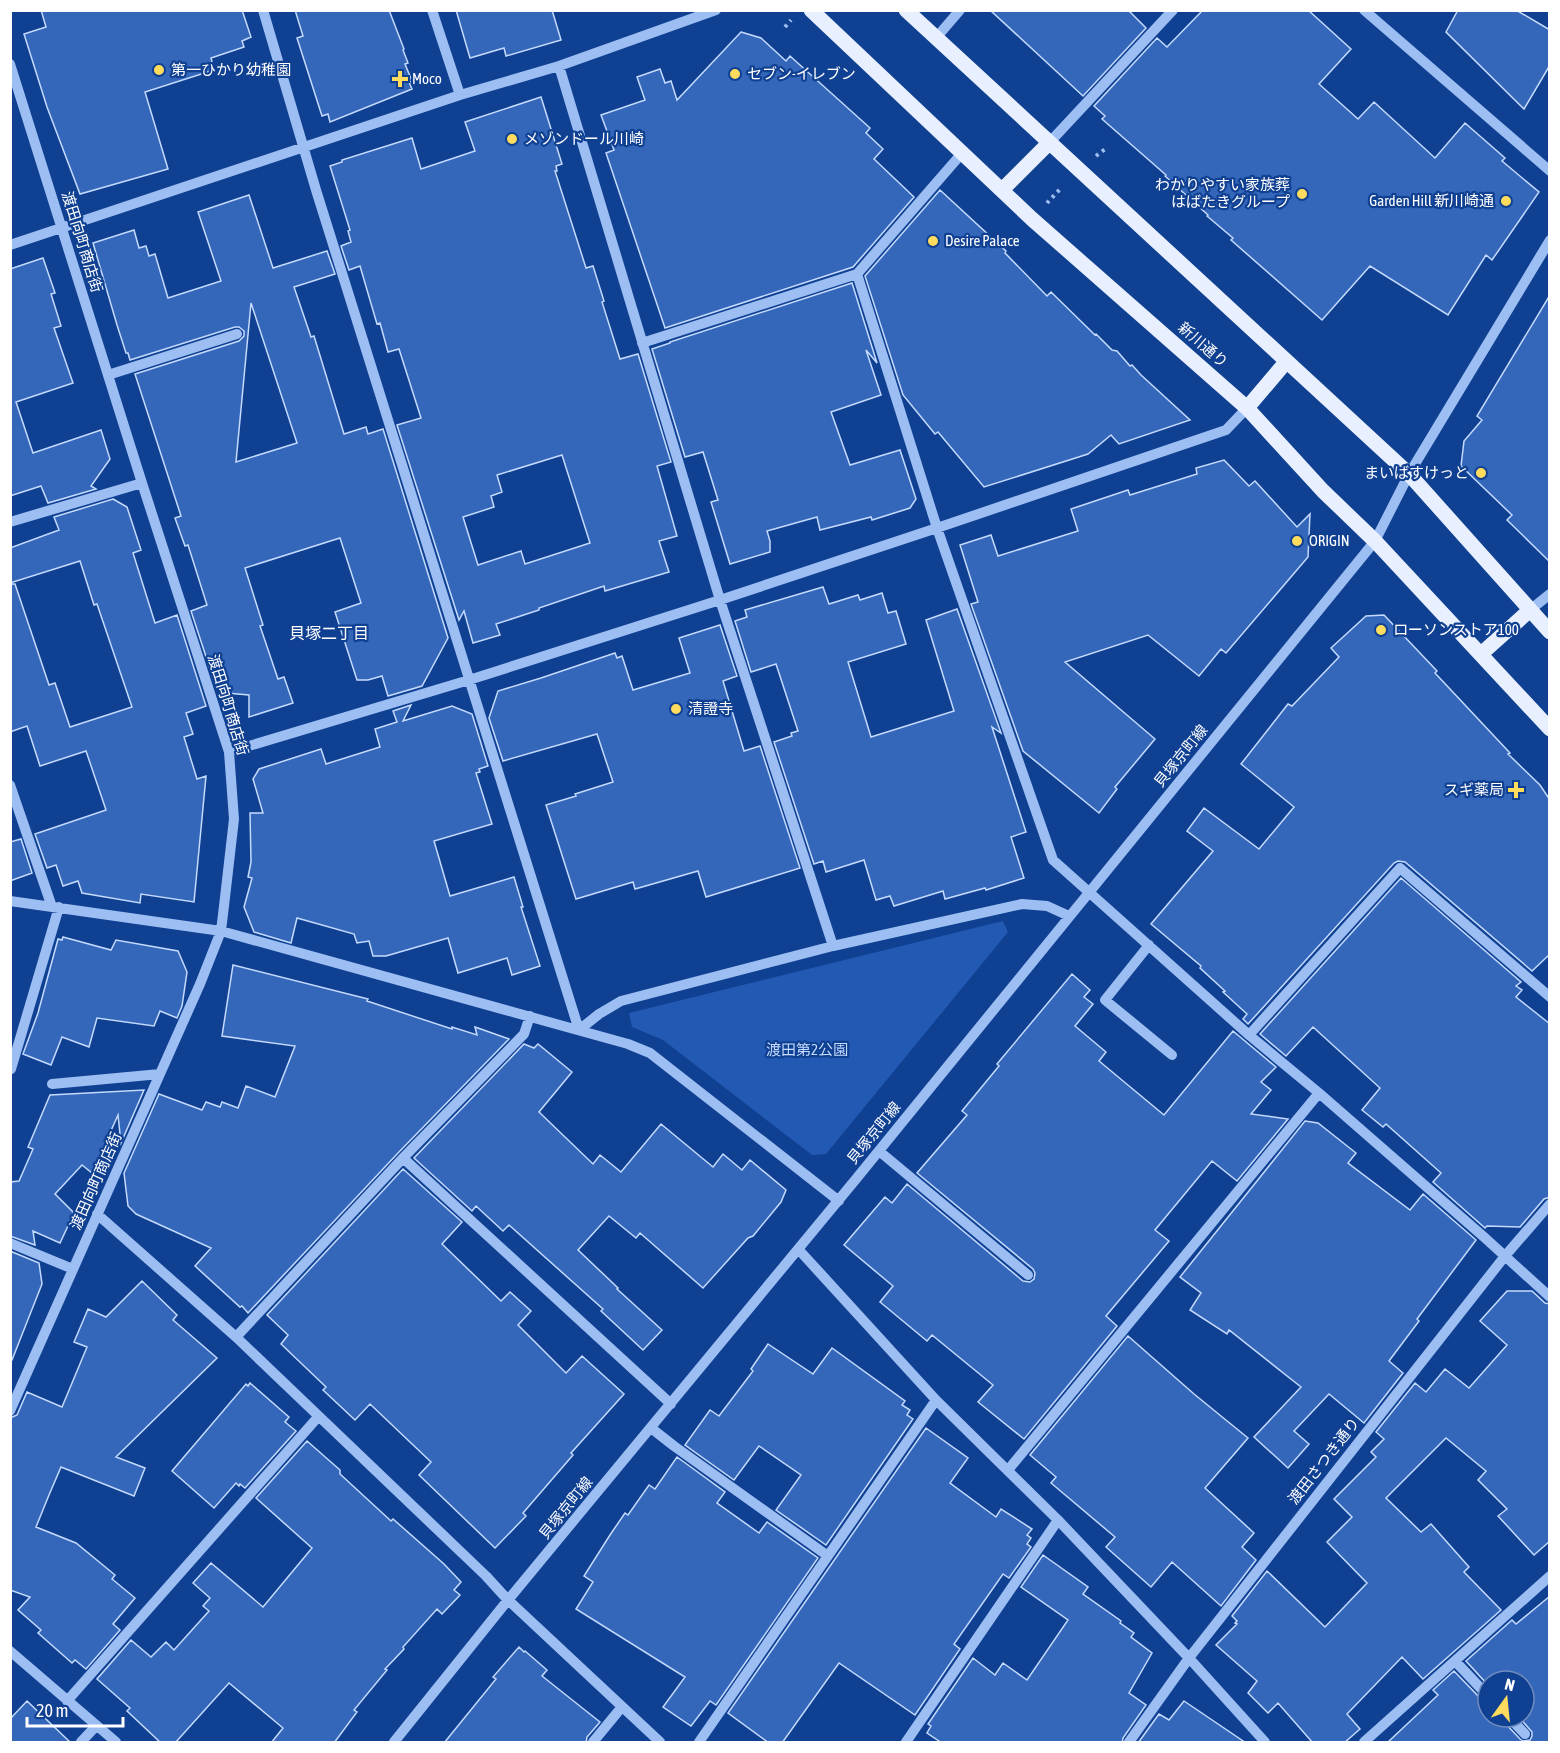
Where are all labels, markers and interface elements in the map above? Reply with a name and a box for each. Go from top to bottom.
place label: 第一ひかり幼稚園 [171,61,291,78]
marker: 第一ひかり幼稚園 [152,63,166,77]
place label: セブン-イレブン [747,65,856,82]
marker: セブン-イレブン [728,67,742,81]
place label: Moco [412,70,442,87]
marker: Moco [393,72,407,86]
place label: メゾンドール川崎 [524,130,644,147]
marker: メゾンドール川崎 [505,132,519,146]
place label: わかりやすい家族葬 はばたきグループ [1155,176,1290,210]
marker: わかりやすい家族葬 はばたきグループ [1295,187,1309,201]
street label: 渡田向町商店街 [59,189,106,295]
place label: Garden Hill 新川崎通 [1369,192,1494,209]
marker: Garden Hill 新川崎通 [1499,194,1513,208]
place label: Desire Palace [945,232,1020,249]
marker: Desire Palace [926,234,940,248]
street label: 新川通り [1175,319,1232,371]
place label: まいばすけっと [1364,464,1469,481]
marker: まいばすけっと [1474,466,1488,480]
place label: ORIGIN [1309,532,1350,549]
marker: ORIGIN [1290,534,1304,548]
place label: ローソンストア100 [1393,621,1519,638]
marker: ローソンストア100 [1374,623,1388,637]
district label: 貝塚二丁目 [289,624,369,642]
street label: 渡田向町商店街 [205,652,252,758]
place label: 清證寺 [688,700,733,717]
marker: 清證寺 [669,702,683,716]
street label: 貝塚京町線 [1150,721,1211,790]
place label: スギ薬局 [1444,781,1504,798]
marker: スギ薬局 [1509,783,1523,797]
park label: 渡田第2公園 [766,1041,848,1058]
street label: 貝塚京町線 [843,1098,904,1167]
street label: 渡田向町商店街 [66,1129,125,1232]
street label: 渡田さつき通り [1285,1414,1363,1507]
street label: 貝塚京町線 [535,1473,596,1542]
north arrow [1476,1669,1536,1729]
text: N [1503,1675,1517,1694]
scale bar [27,1690,123,1728]
text: 20 m [36,1700,68,1721]

